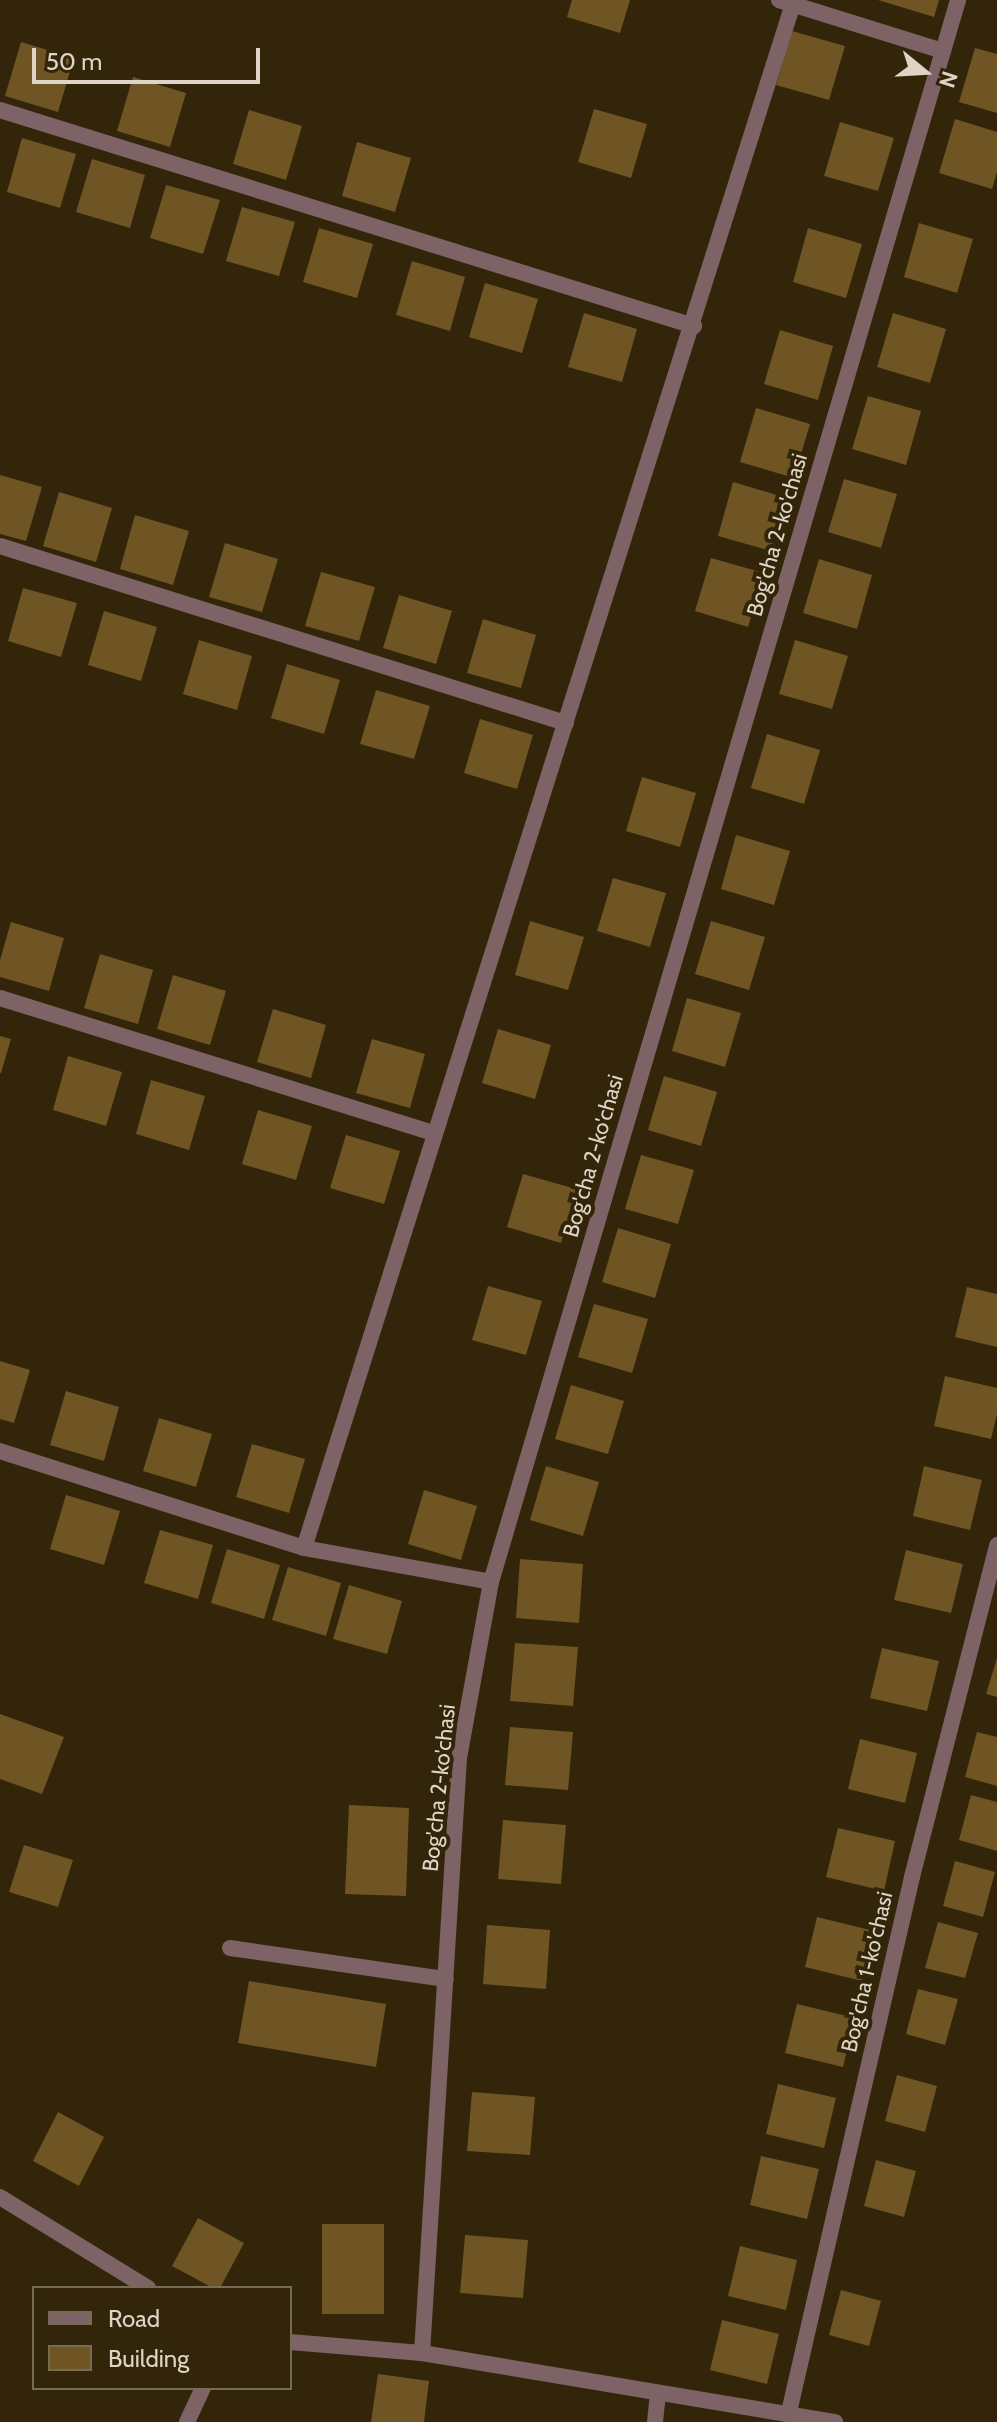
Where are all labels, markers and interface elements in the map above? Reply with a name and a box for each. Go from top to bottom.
scale bar [36,32,264,82]
north arrow [885,32,965,112]
text: 50 m [46,47,102,76]
text: N [933,68,964,91]
street label: Bog'cha 2-ko'chasi [741,451,813,619]
street label: Bog'cha 2-ko'chasi [557,1072,629,1240]
street label: Bog'cha 2-ko'chasi [417,1703,461,1873]
street label: Bog'cha 1-ko'chasi [836,1889,898,2055]
legend [32,2286,292,2390]
text: Road [108,2304,160,2333]
text: Building [108,2344,189,2373]

